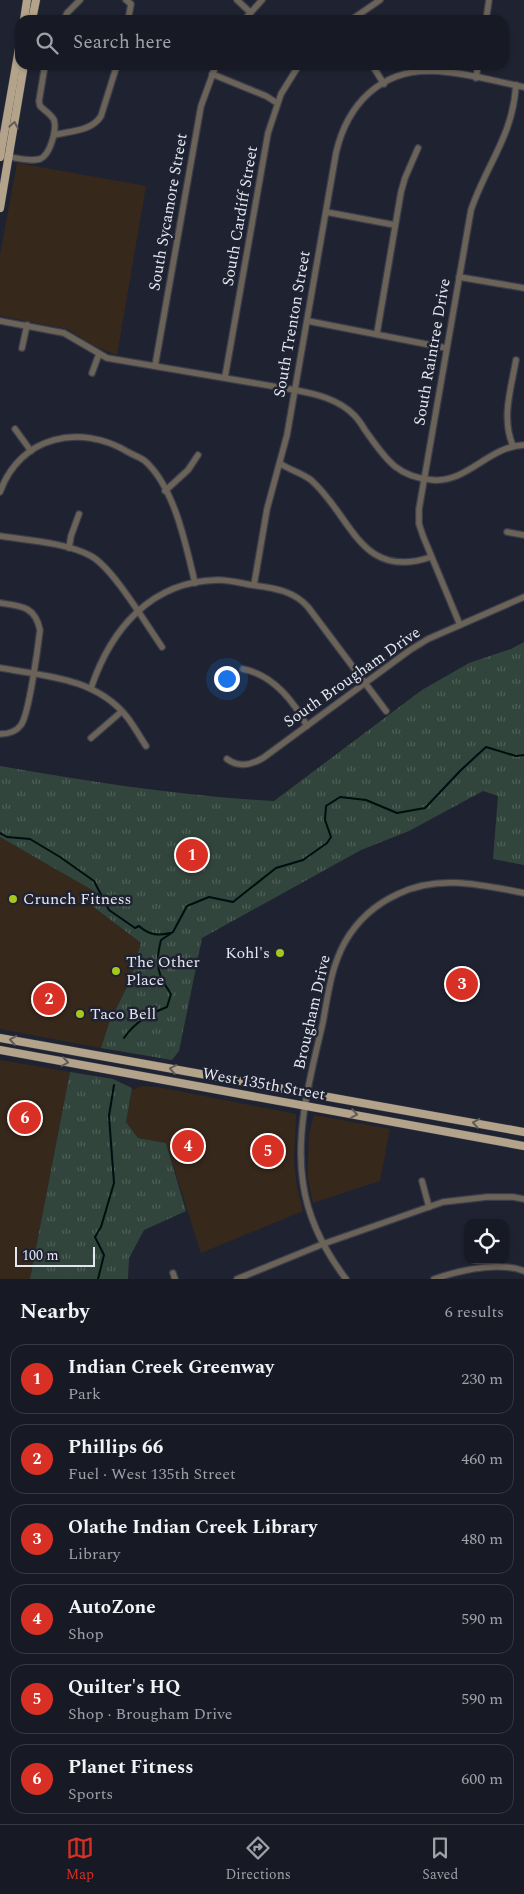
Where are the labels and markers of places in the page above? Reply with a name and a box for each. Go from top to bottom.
pin: 1 [176,836,208,874]
place label: Crunch Fitness [23,887,131,911]
marker: Crunch Fitness [7,893,19,905]
place label: Kohl's [225,941,270,965]
marker: Kohl's [274,947,286,959]
place label: The Other Place [126,950,200,992]
marker: The Other Place [110,965,122,977]
pin: 3 [446,965,478,1003]
pin: 2 [33,980,65,1018]
place label: Taco Bell [90,1002,156,1026]
marker: Taco Bell [74,1008,86,1020]
pin: 6 [9,1099,41,1137]
pin: 4 [172,1127,204,1165]
pin: 5 [252,1132,284,1170]

